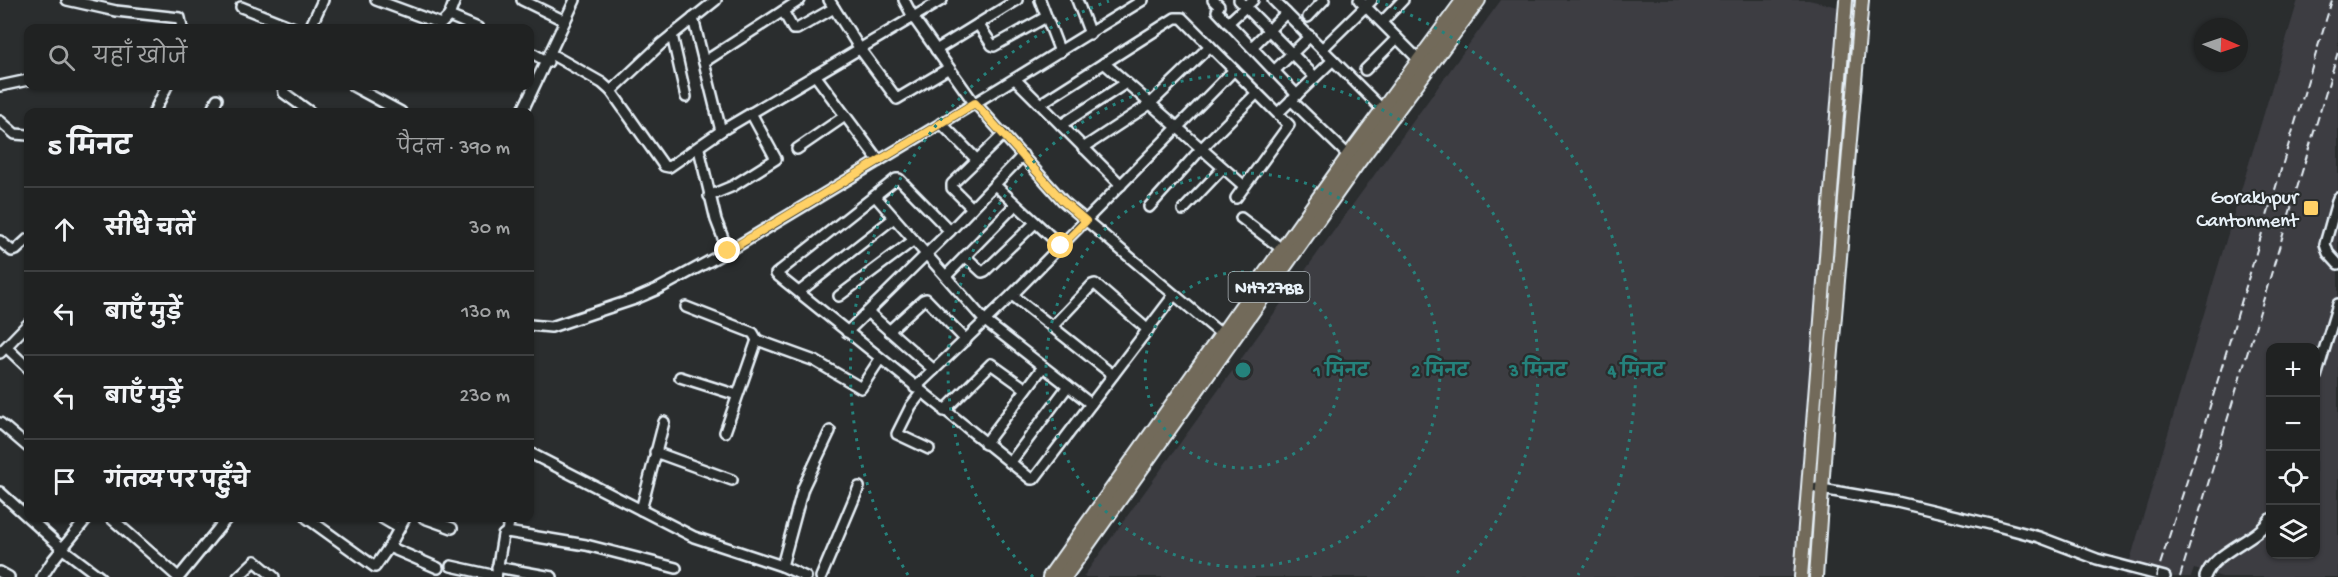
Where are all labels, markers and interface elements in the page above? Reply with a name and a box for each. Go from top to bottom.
north arrow [2194,18,2248,72]
search box [24,24,534,90]
icon: search [45,41,78,74]
text: यहाँ खोजें [93,46,187,72]
text: 5 मिनट [48,134,131,165]
text: पैदल · 390 m [397,138,510,161]
place label: Gorakhpur Cantonment [2196,188,2300,234]
marker: Gorakhpur Cantonment [2302,199,2320,217]
icon: ahead [48,213,81,246]
text: सीधे चलें [105,218,195,244]
text: 30 m [469,218,510,241]
route start [1047,232,1073,258]
route end [714,237,740,263]
road number: NH727BB [1228,272,1310,302]
icon: left [48,297,81,330]
text: बाएँ मुड़ें [105,302,182,328]
text: 130 m [461,302,510,325]
map controls [2266,343,2320,559]
button: + [2266,343,2320,397]
text: 1 मिनट [1312,355,1371,383]
text: 2 मिनट [1412,355,1471,383]
text: 3 मिनट [1508,355,1569,383]
text: 4 मिनट [1607,355,1666,383]
centre of rings [1233,360,1253,380]
icon: left [48,381,81,414]
text: बाएँ मुड़ें [105,386,182,412]
text: 230 m [460,386,510,409]
button: − [2266,397,2320,451]
button: locate [2266,451,2320,505]
icon: arrive [48,465,81,498]
text: गंतव्य पर पहुँचे [105,470,249,496]
button: layers [2266,505,2320,559]

